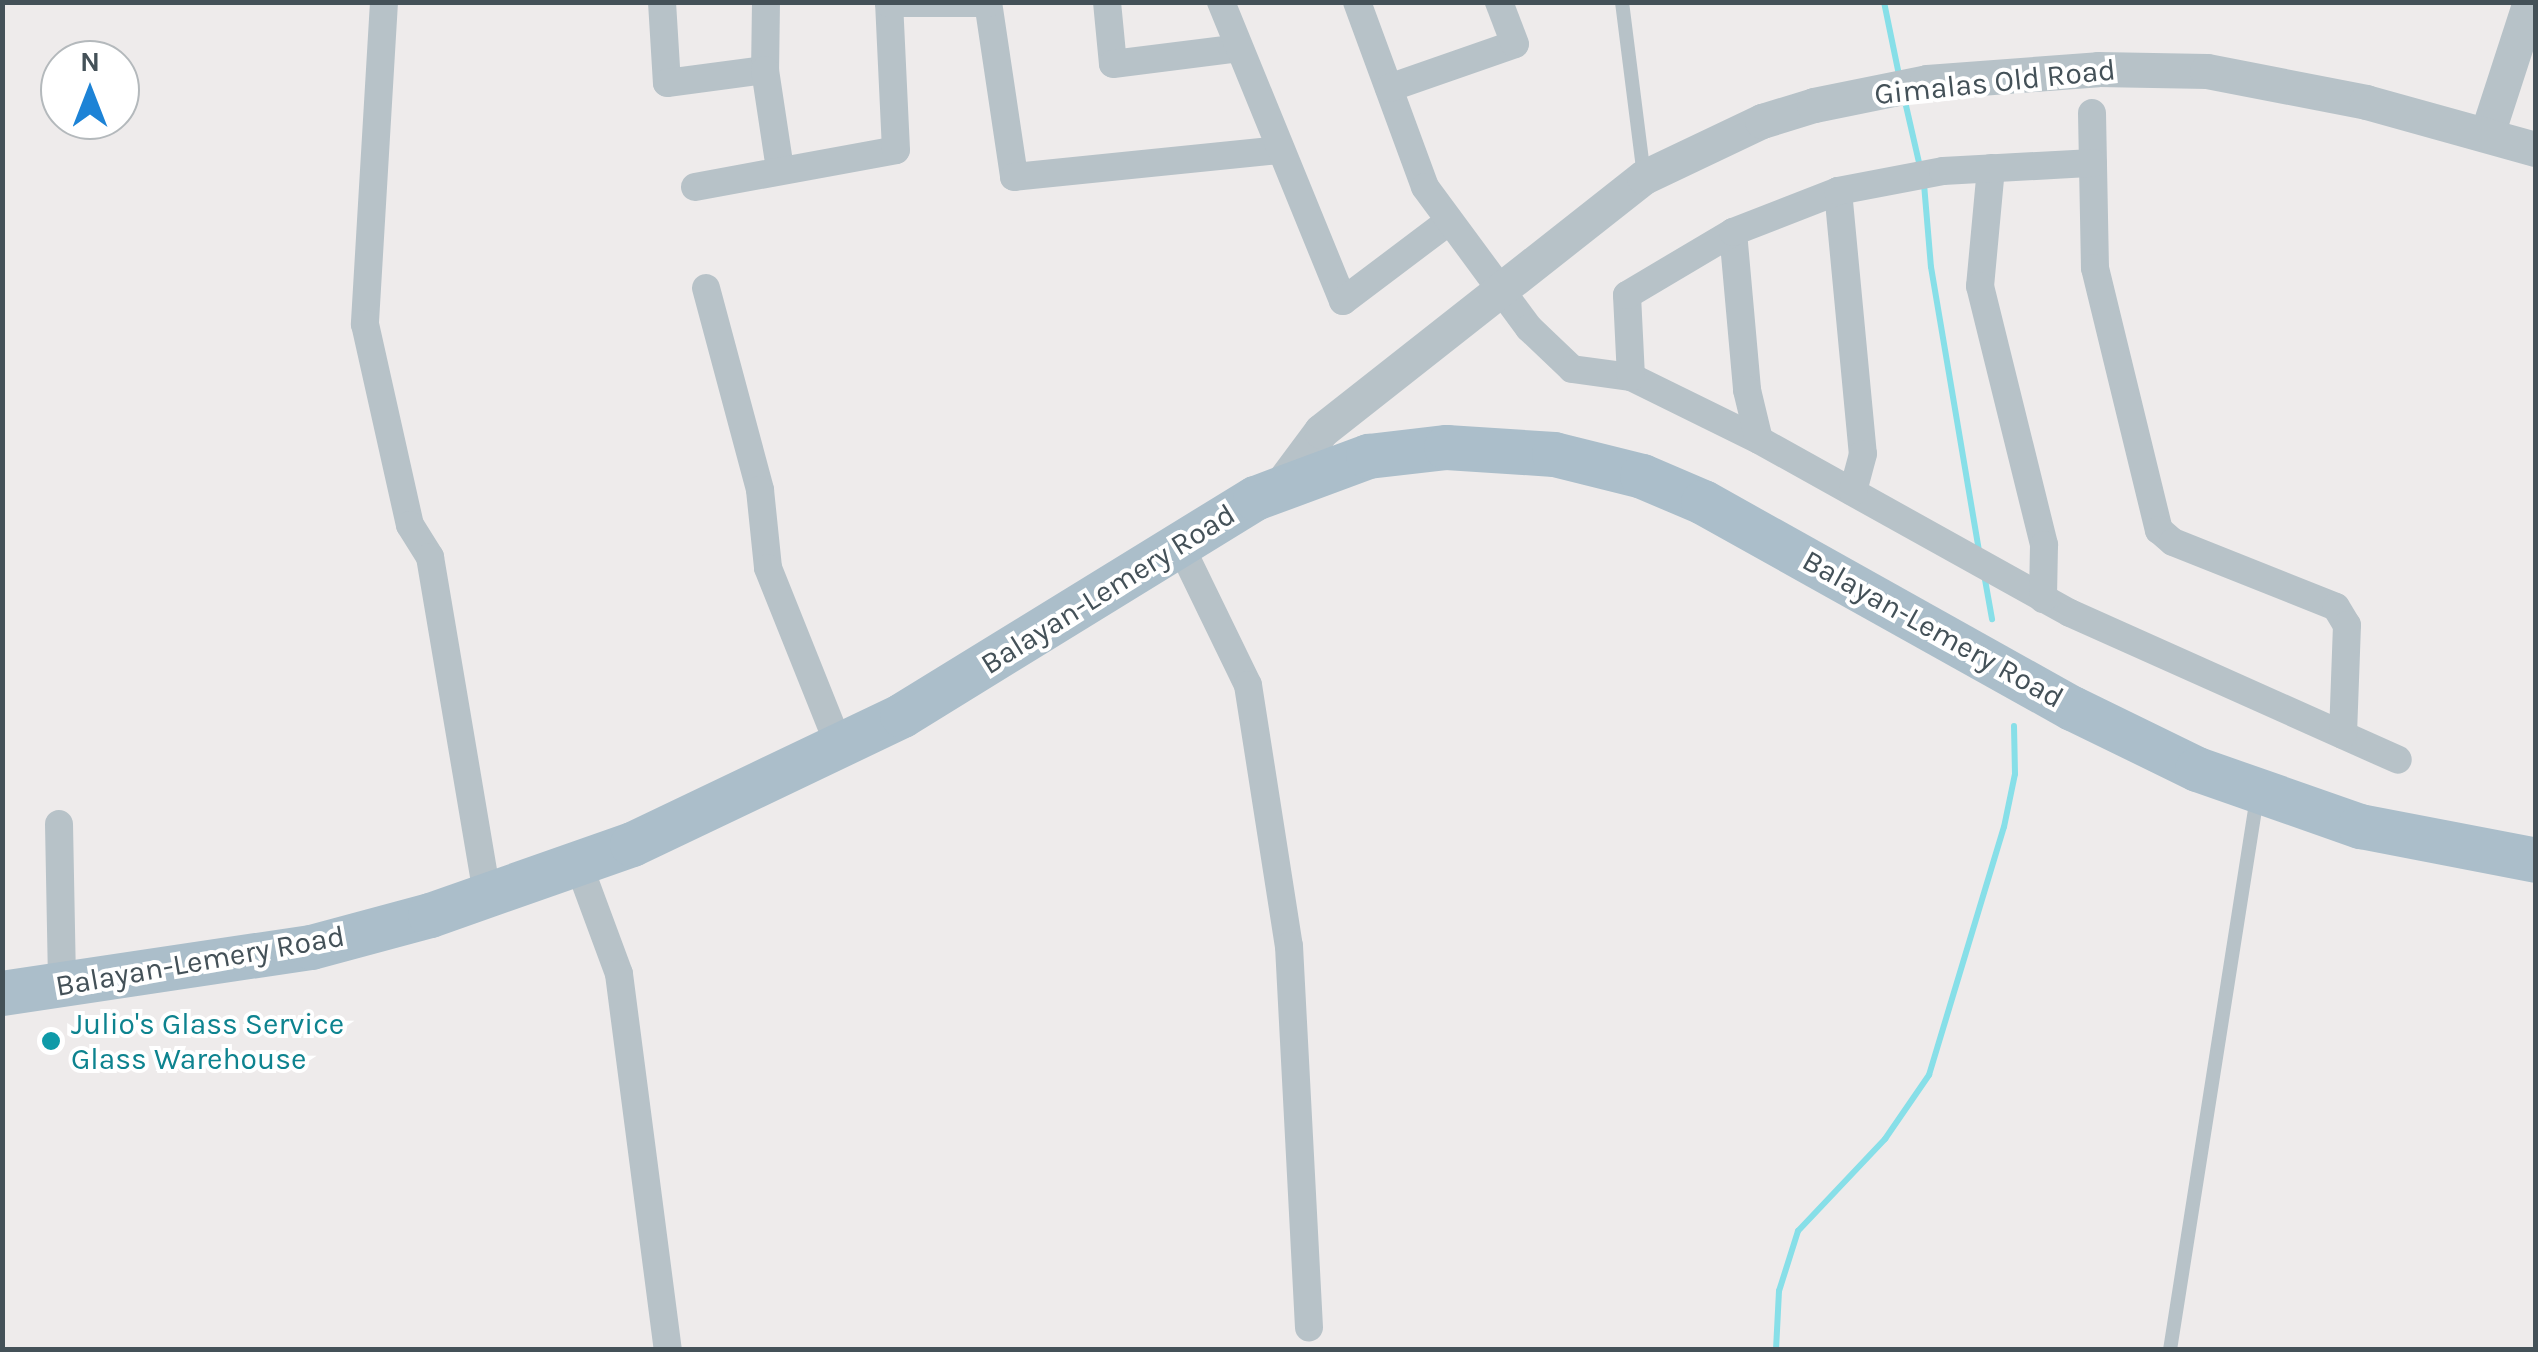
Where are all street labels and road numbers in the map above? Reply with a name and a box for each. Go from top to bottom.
street label: Gimalas Old Road [1873,51,2117,113]
street label: Balayan-Lemery Road [974,496,1242,682]
street label: Balayan-Lemery Road [1796,542,2070,716]
street label: Balayan-Lemery Road [53,918,347,1004]

